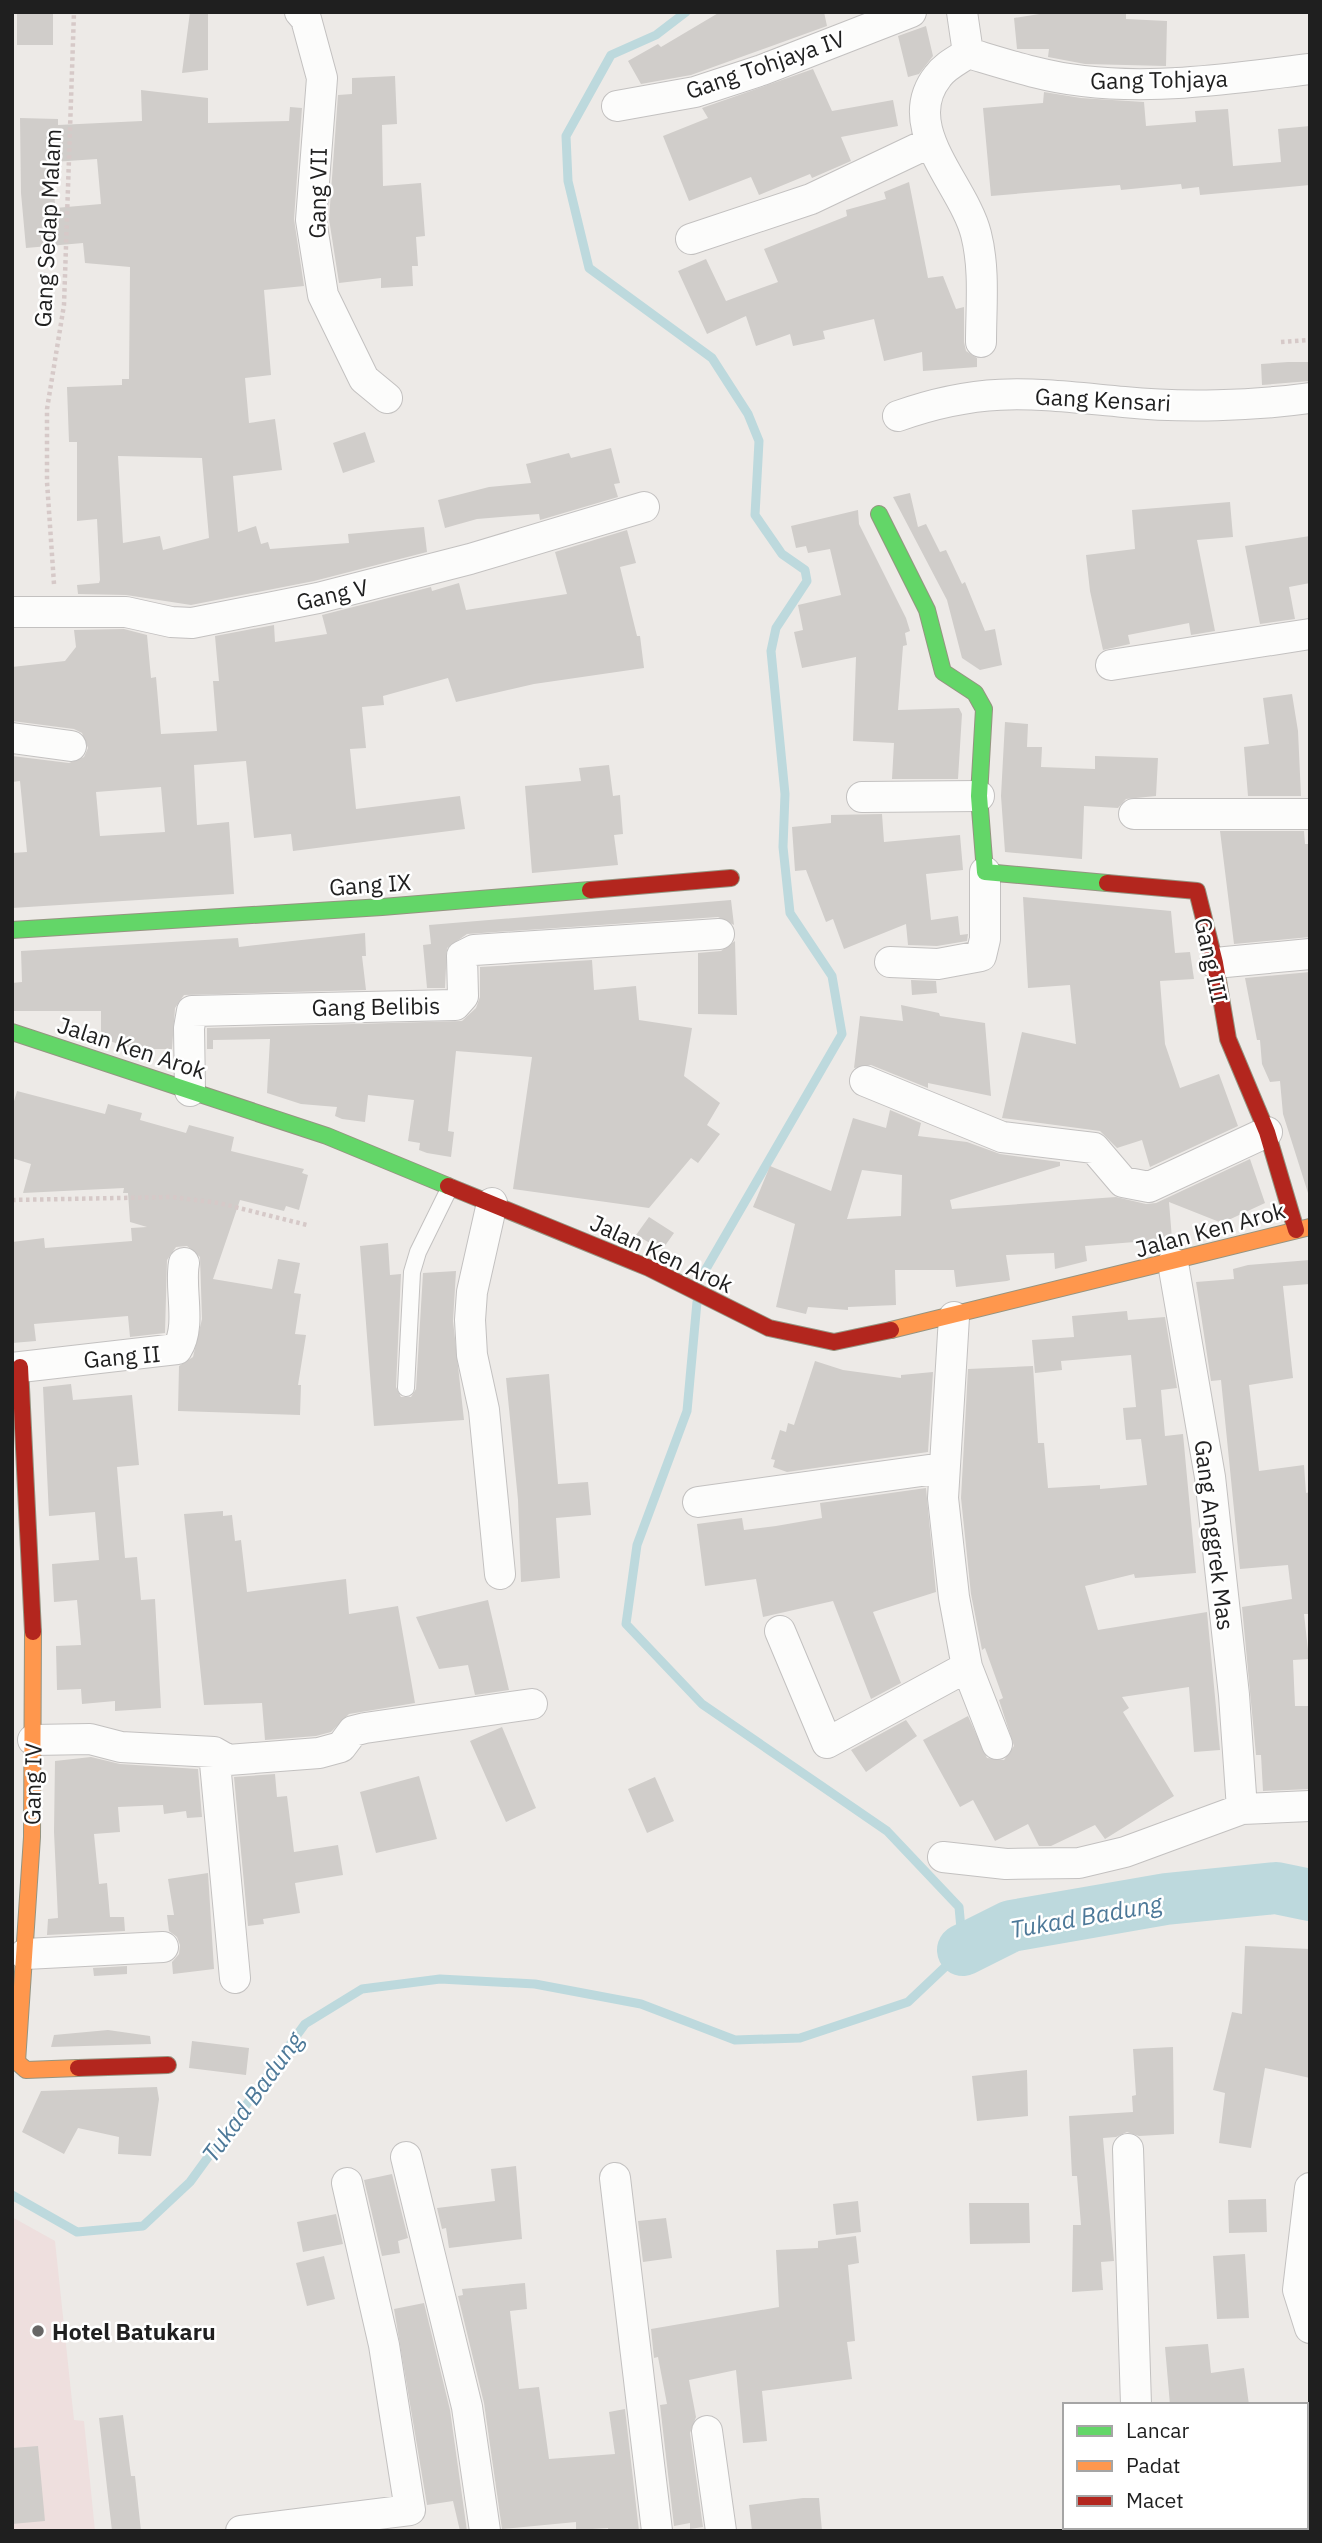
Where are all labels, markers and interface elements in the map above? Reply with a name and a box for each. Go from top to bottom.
street label: Gang Tohjaya IV [681,23,849,105]
street label: Gang Tohjaya [1090,63,1228,95]
street label: Gang Sedap Malam [27,128,67,328]
street label: Gang VII [301,147,333,239]
street label: Gang Kensari [1034,380,1172,418]
street label: Gang V [293,571,371,617]
street label: Gang IX [328,866,412,902]
street label: Gang III [1188,915,1236,1005]
street label: Gang Belibis [311,990,441,1022]
street label: Jalan Ken Arok [54,1009,210,1085]
street label: Jalan Ken Arok [1132,1195,1288,1263]
street label: Jalan Ken Arok [586,1207,738,1299]
street label: Gang II [82,1338,162,1374]
street label: Gang Anggrek Mas [1188,1438,1242,1632]
street label: Gang IV [16,1743,48,1825]
water label: Tukad Badung [1008,1887,1166,1945]
water label: Tukad Badung [194,2024,311,2168]
place label: Hotel Batukaru [52,2316,216,2346]
marker: Hotel Batukaru [30,2323,46,2339]
legend [1063,2403,1308,2529]
text: Lancar [1126,2416,1189,2444]
text: Padat [1126,2451,1181,2479]
text: Macet [1126,2486,1184,2514]

